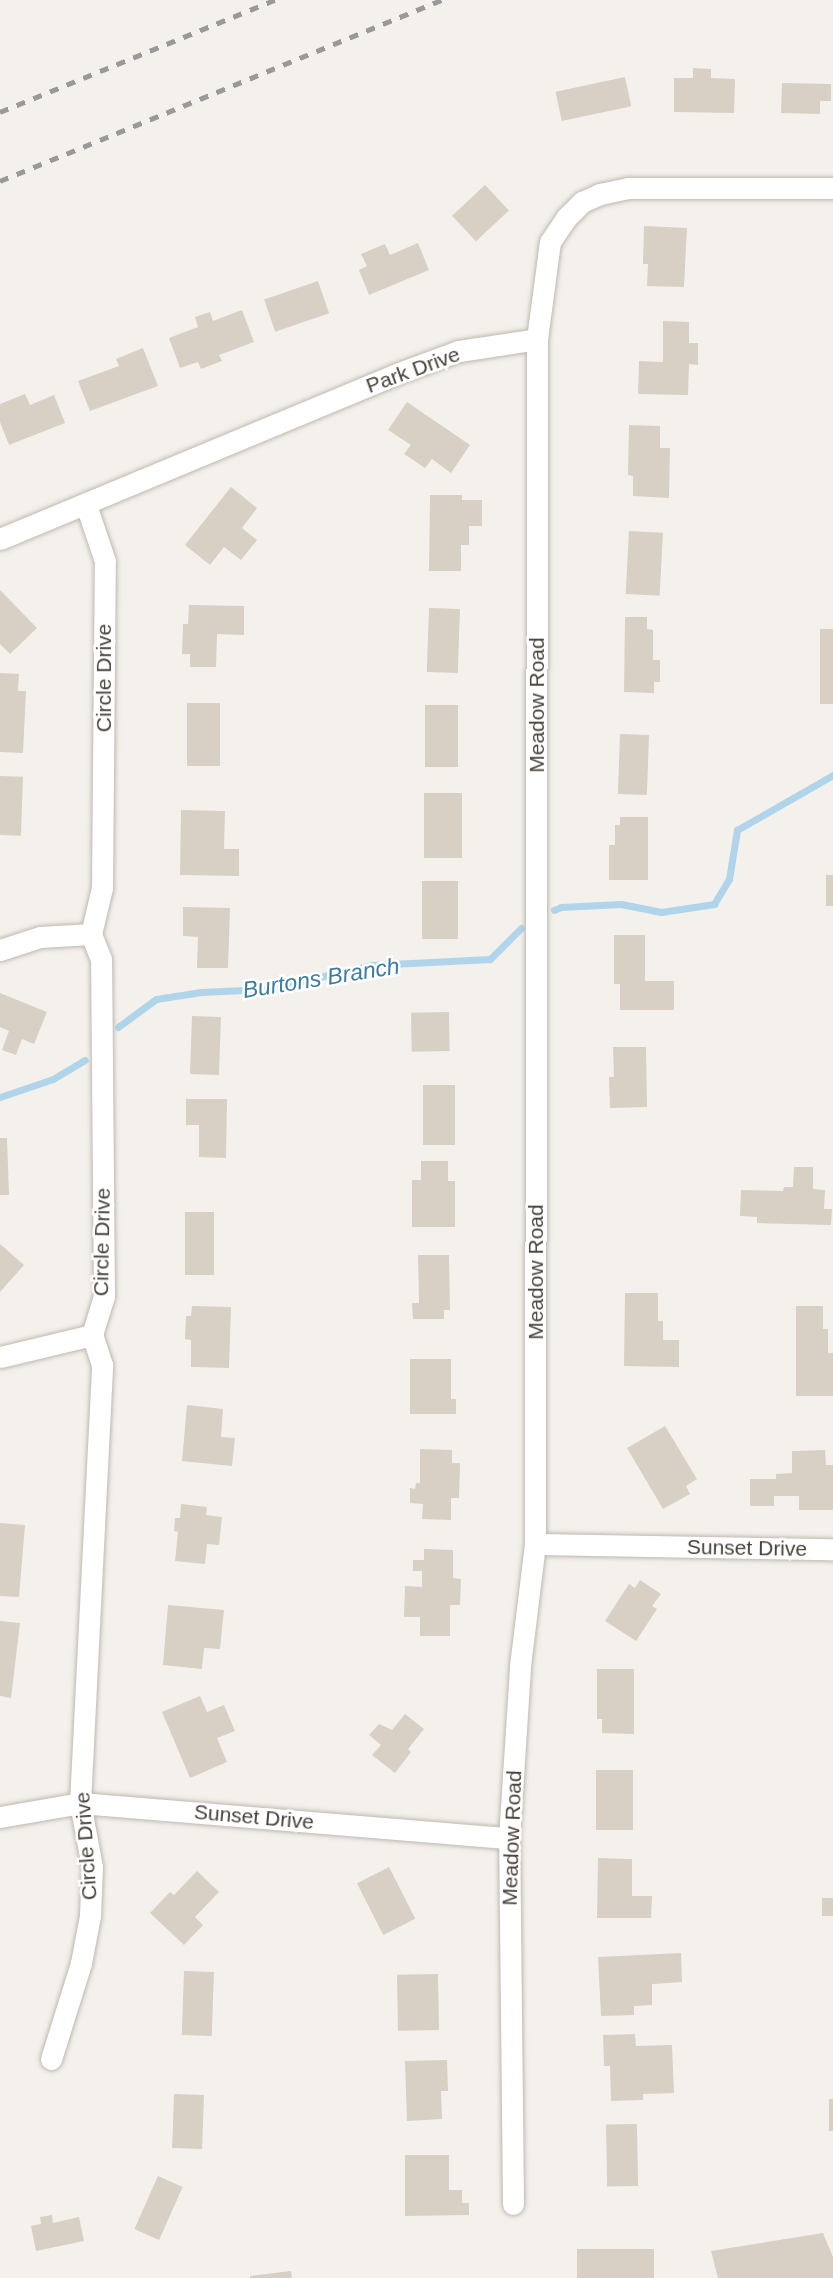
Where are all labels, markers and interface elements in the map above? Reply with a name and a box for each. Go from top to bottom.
street label: Park Drive [363,341,463,399]
street label: Circle Drive [91,624,117,732]
street label: Meadow Road [524,637,550,773]
water label: Burtons Branch [241,952,401,1004]
street label: Circle Drive [88,1188,116,1296]
street label: Meadow Road [523,1204,549,1340]
street label: Sunset Drive [687,1534,807,1562]
street label: Meadow Road [497,1770,527,1906]
street label: Circle Drive [70,1791,102,1901]
street label: Sunset Drive [193,1799,315,1835]

